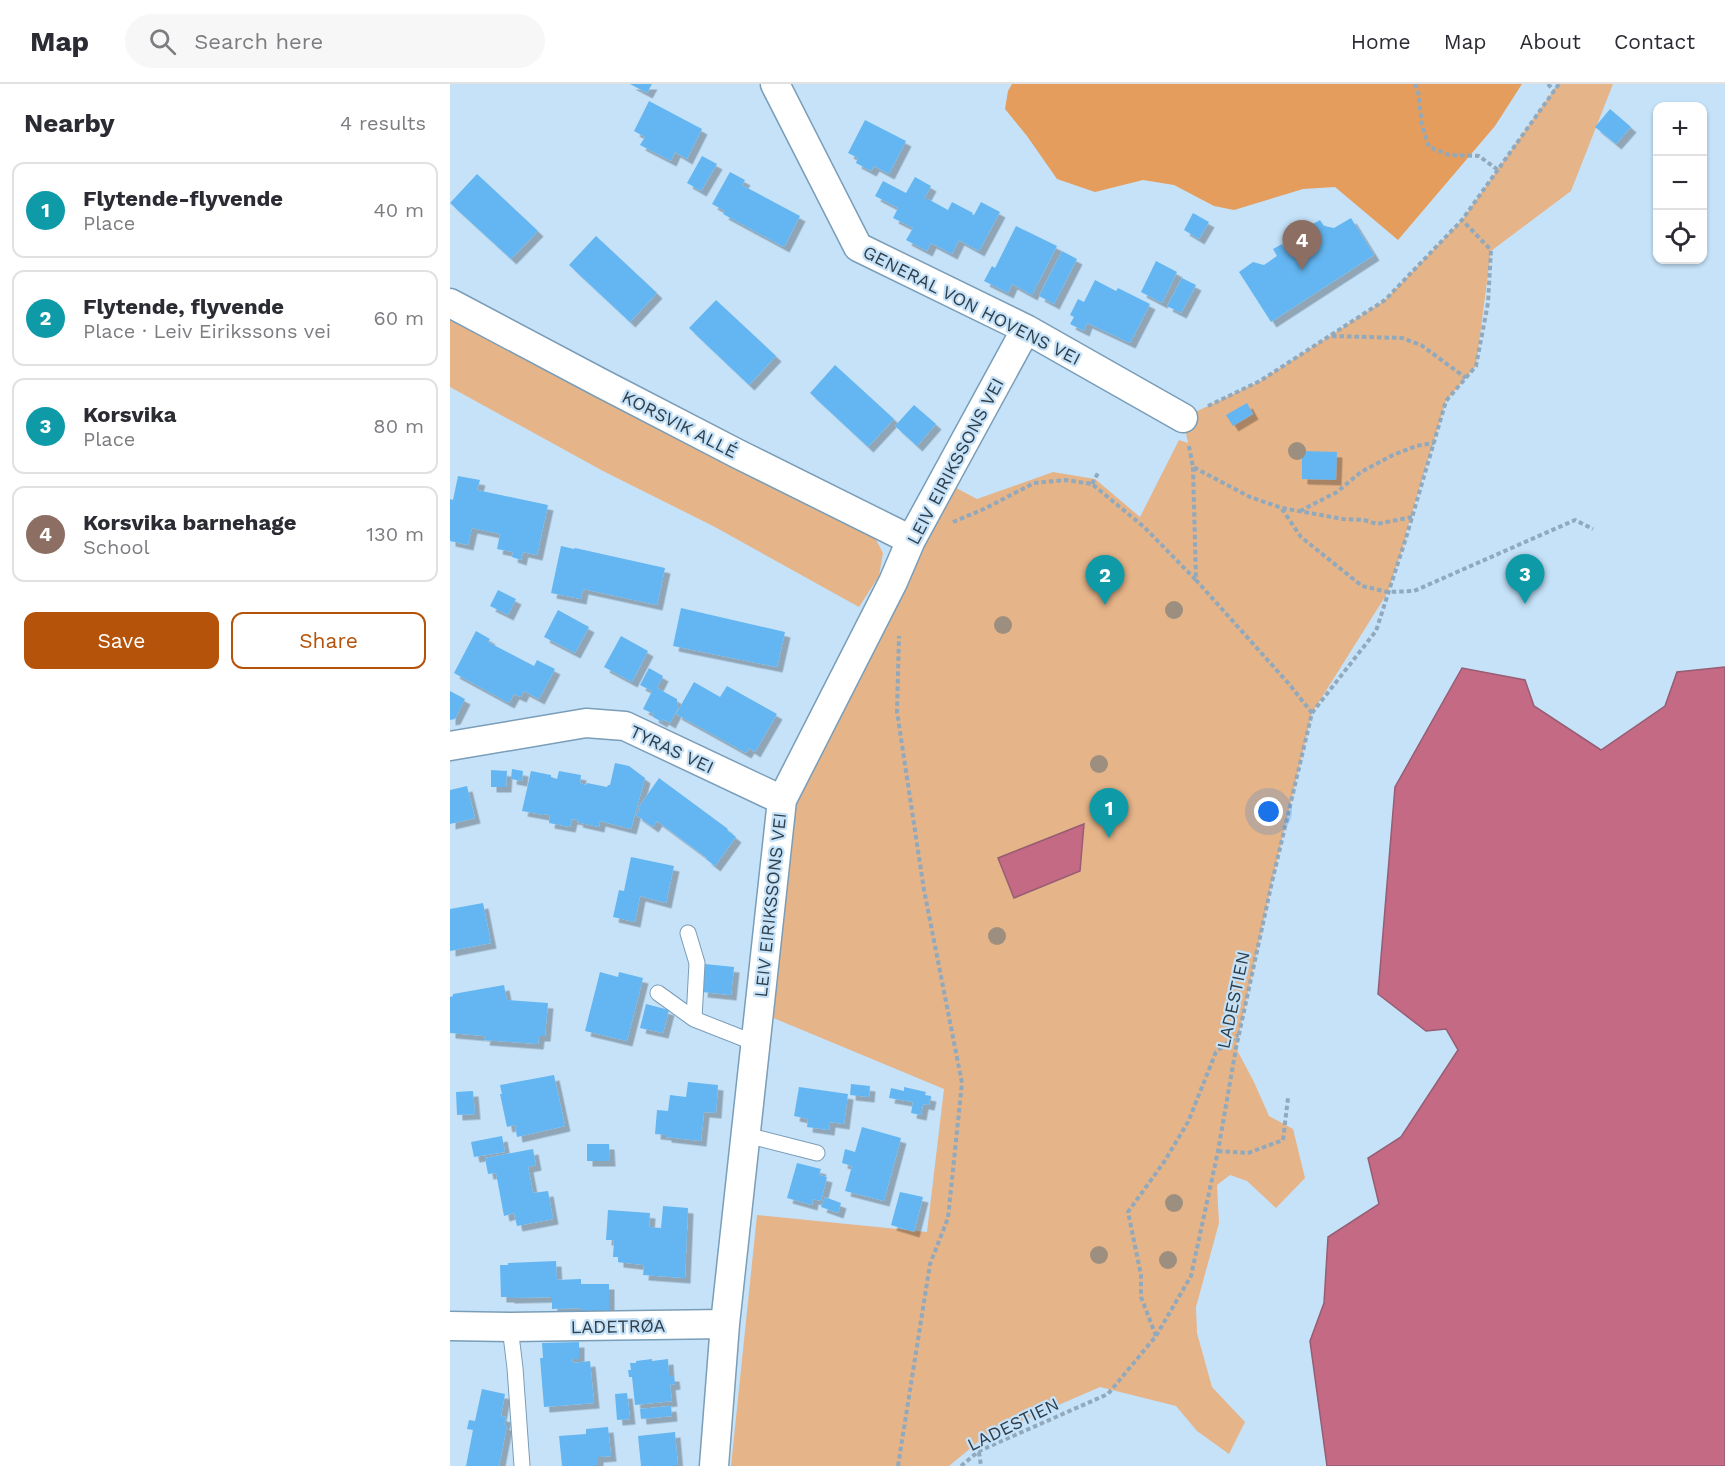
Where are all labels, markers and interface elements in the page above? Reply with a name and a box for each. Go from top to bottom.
search box [125,14,545,68]
text: Map [30,25,89,58]
icon: search [146,25,179,58]
text: Search here [194,29,323,54]
text: Home [1351,29,1411,54]
text: Map [1444,29,1487,54]
text: About [1520,29,1581,54]
text: Contact [1614,29,1695,54]
map controls [1653,102,1707,264]
button: + [1653,102,1707,156]
text: Nearby [24,108,115,138]
text: 4 results [340,111,426,135]
button: − [1653,156,1707,210]
text: Flytende-flyvende [83,186,283,211]
text: 1 [41,198,50,222]
text: 40 m [373,198,424,222]
button: locate [1653,210,1707,264]
text: Place [83,211,135,235]
pin: 4 [1282,220,1322,270]
street label: GENERAL VON HOVENS VEI [860,241,1084,369]
text: Flytende, flyvende [83,294,284,319]
text: 2 [40,306,51,330]
text: 60 m [374,306,424,330]
text: Place · Leiv Eirikssons vei [83,319,331,343]
street label: LEIV EIRIKSSONS VEI [902,374,1008,548]
street label: KORSVIK ALLÉ [619,386,741,462]
text: Korsvika [83,402,177,427]
text: 3 [40,414,51,438]
text: 80 m [373,414,424,438]
text: Place [83,427,135,451]
text: Korsvika barnehage [83,510,296,535]
text: 4 [39,522,52,546]
text: 130 m [366,522,424,546]
text: School [83,535,150,559]
pin: 3 [1506,554,1544,604]
pin: 2 [1086,556,1124,605]
button: Save [24,612,219,669]
button: Share [231,612,426,669]
street label: TYRAS VEI [627,720,717,778]
pin: 1 [1090,788,1128,838]
your location [1254,797,1283,826]
street label: LEIV EIRIKSSONS VEI [750,812,790,998]
street label: LADESTIEN [1212,949,1254,1051]
street label: LADETRØA [570,1315,666,1337]
street label: LADESTIEN [964,1393,1062,1455]

